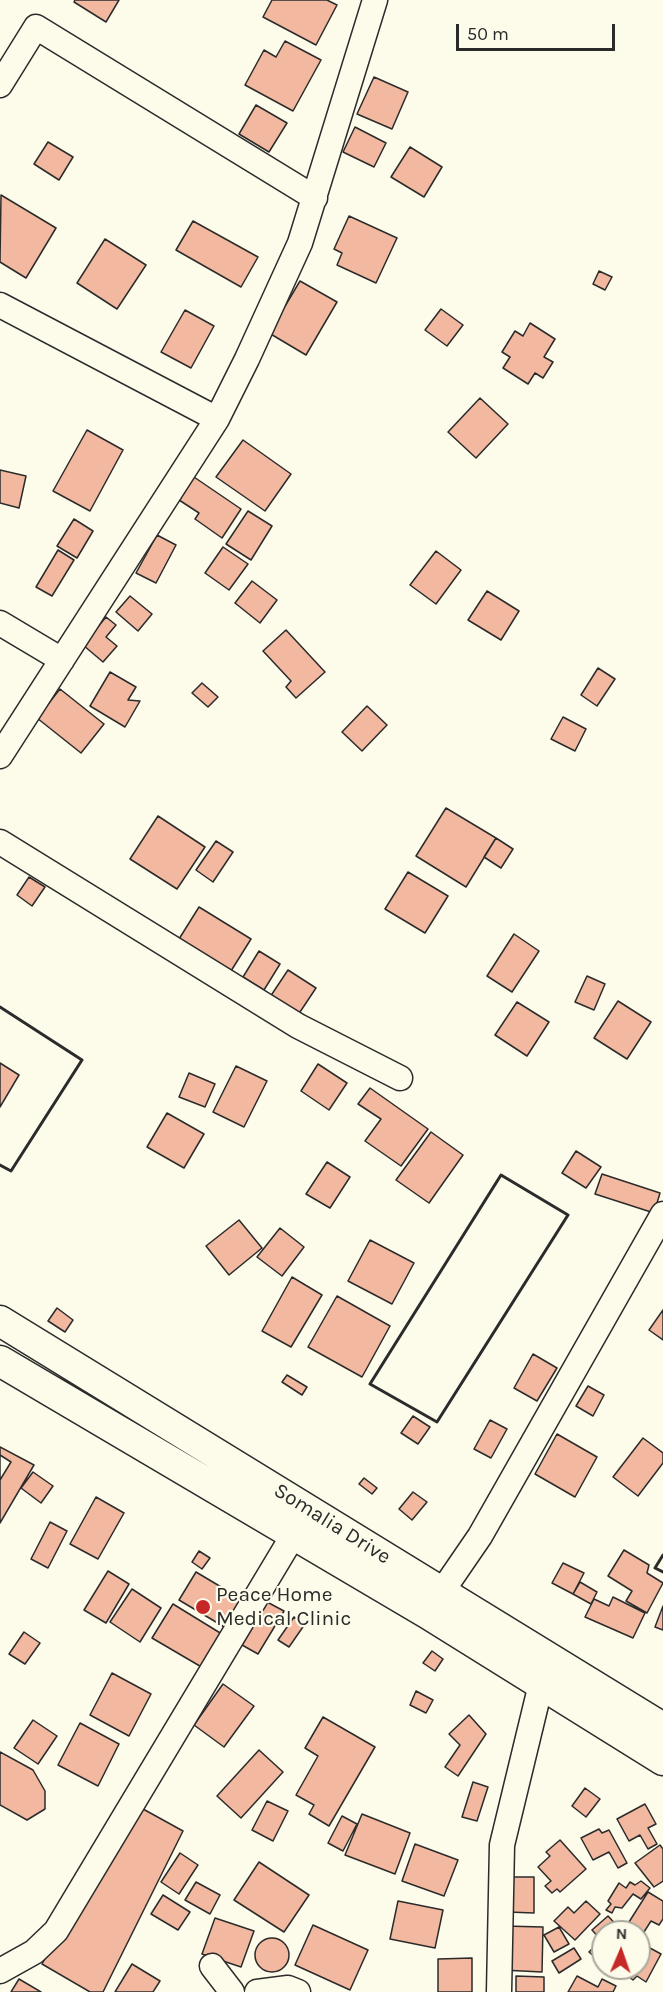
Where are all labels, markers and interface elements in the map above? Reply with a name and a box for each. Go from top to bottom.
scale bar [459,12,618,50]
text: 50 m [467,23,509,45]
street label: Somalia Drive [269,1478,395,1570]
place label: Peace Home Medical Clinic [216,1582,351,1632]
marker: Peace Home Medical Clinic [194,1598,212,1616]
north arrow [591,1920,651,1980]
text: N [615,1924,628,1943]

